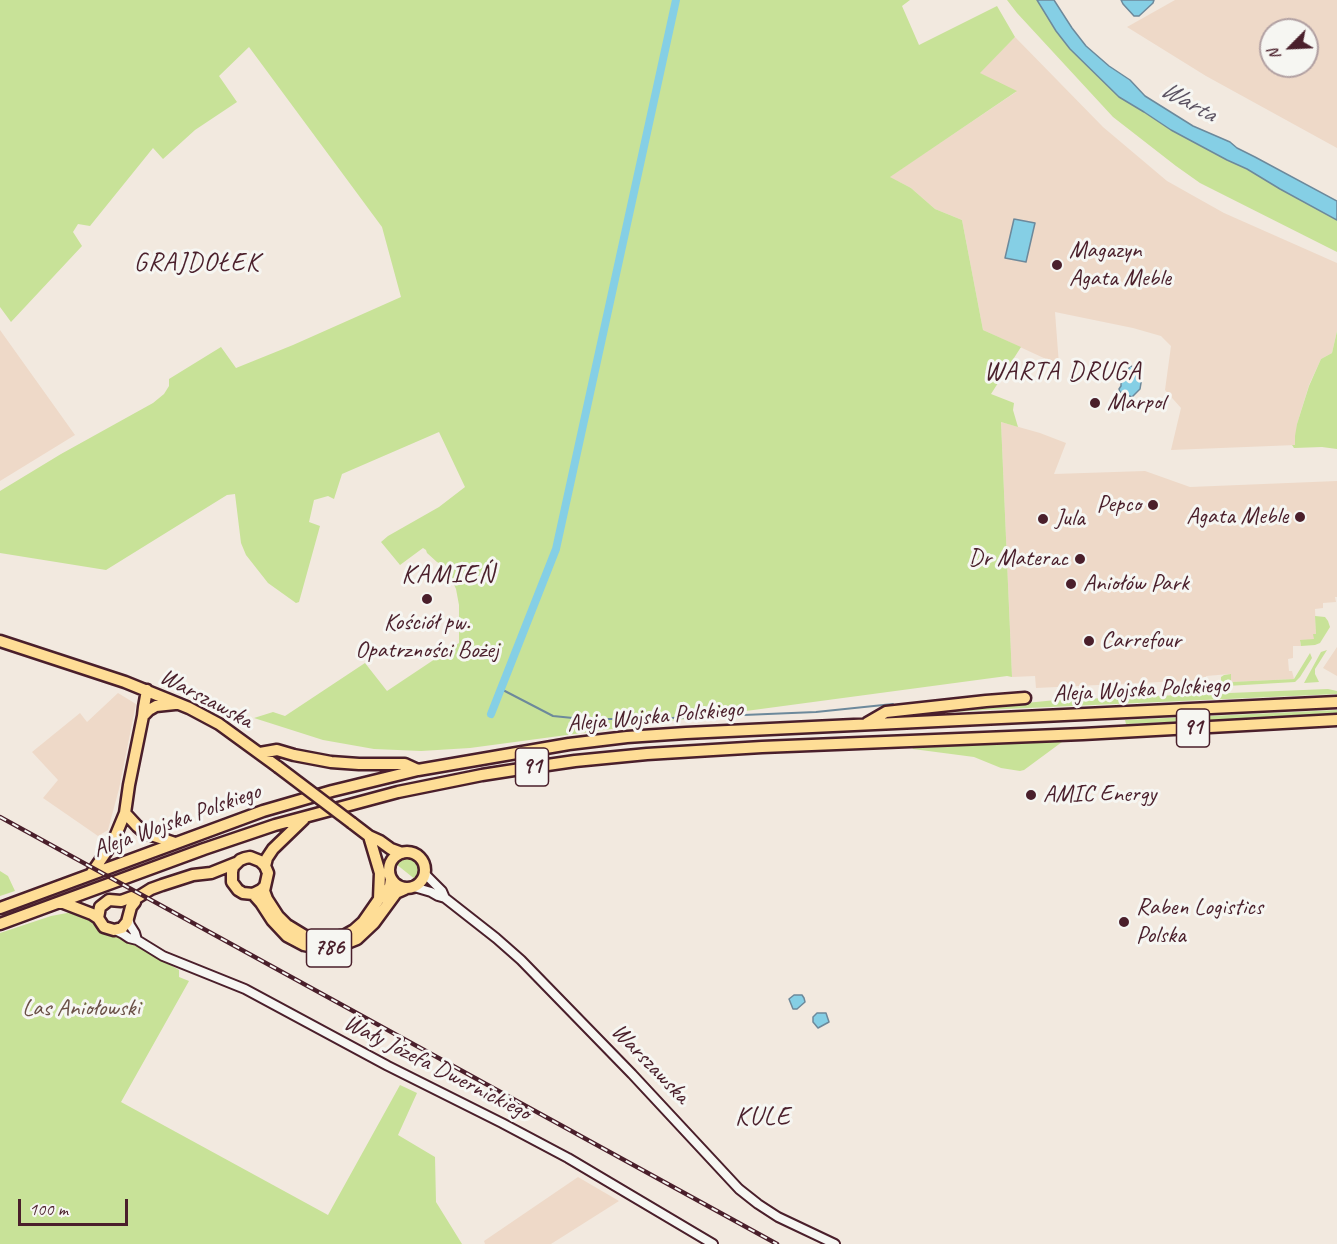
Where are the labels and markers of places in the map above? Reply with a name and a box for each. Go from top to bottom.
place label: Magazyn Agata Meble [1069,237,1171,293]
marker: Magazyn Agata Meble [1050,258,1064,272]
place label: Marpol [1107,389,1165,417]
marker: Marpol [1088,396,1102,410]
place label: Pepco [1097,491,1141,519]
marker: Pepco [1146,498,1160,512]
place label: Agata Meble [1186,503,1288,531]
place label: Jula [1055,505,1085,533]
marker: Agata Meble [1293,510,1307,524]
marker: Jula [1036,512,1050,526]
place label: Dr Materac [968,545,1068,573]
marker: Dr Materac [1073,552,1087,566]
place label: Aniołów Park [1083,570,1189,598]
marker: Aniołów Park [1064,577,1078,591]
marker: Kościół pw. Opatrzności Bożej [420,592,434,606]
place label: Kościół pw. Opatrzności Bożej [355,609,499,665]
place label: Carrefour [1101,627,1181,655]
marker: Carrefour [1082,634,1096,648]
place label: AMIC Energy [1043,781,1156,809]
marker: AMIC Energy [1024,788,1038,802]
place label: Raben Logistics Polska [1136,894,1263,950]
marker: Raben Logistics Polska [1117,915,1131,929]

